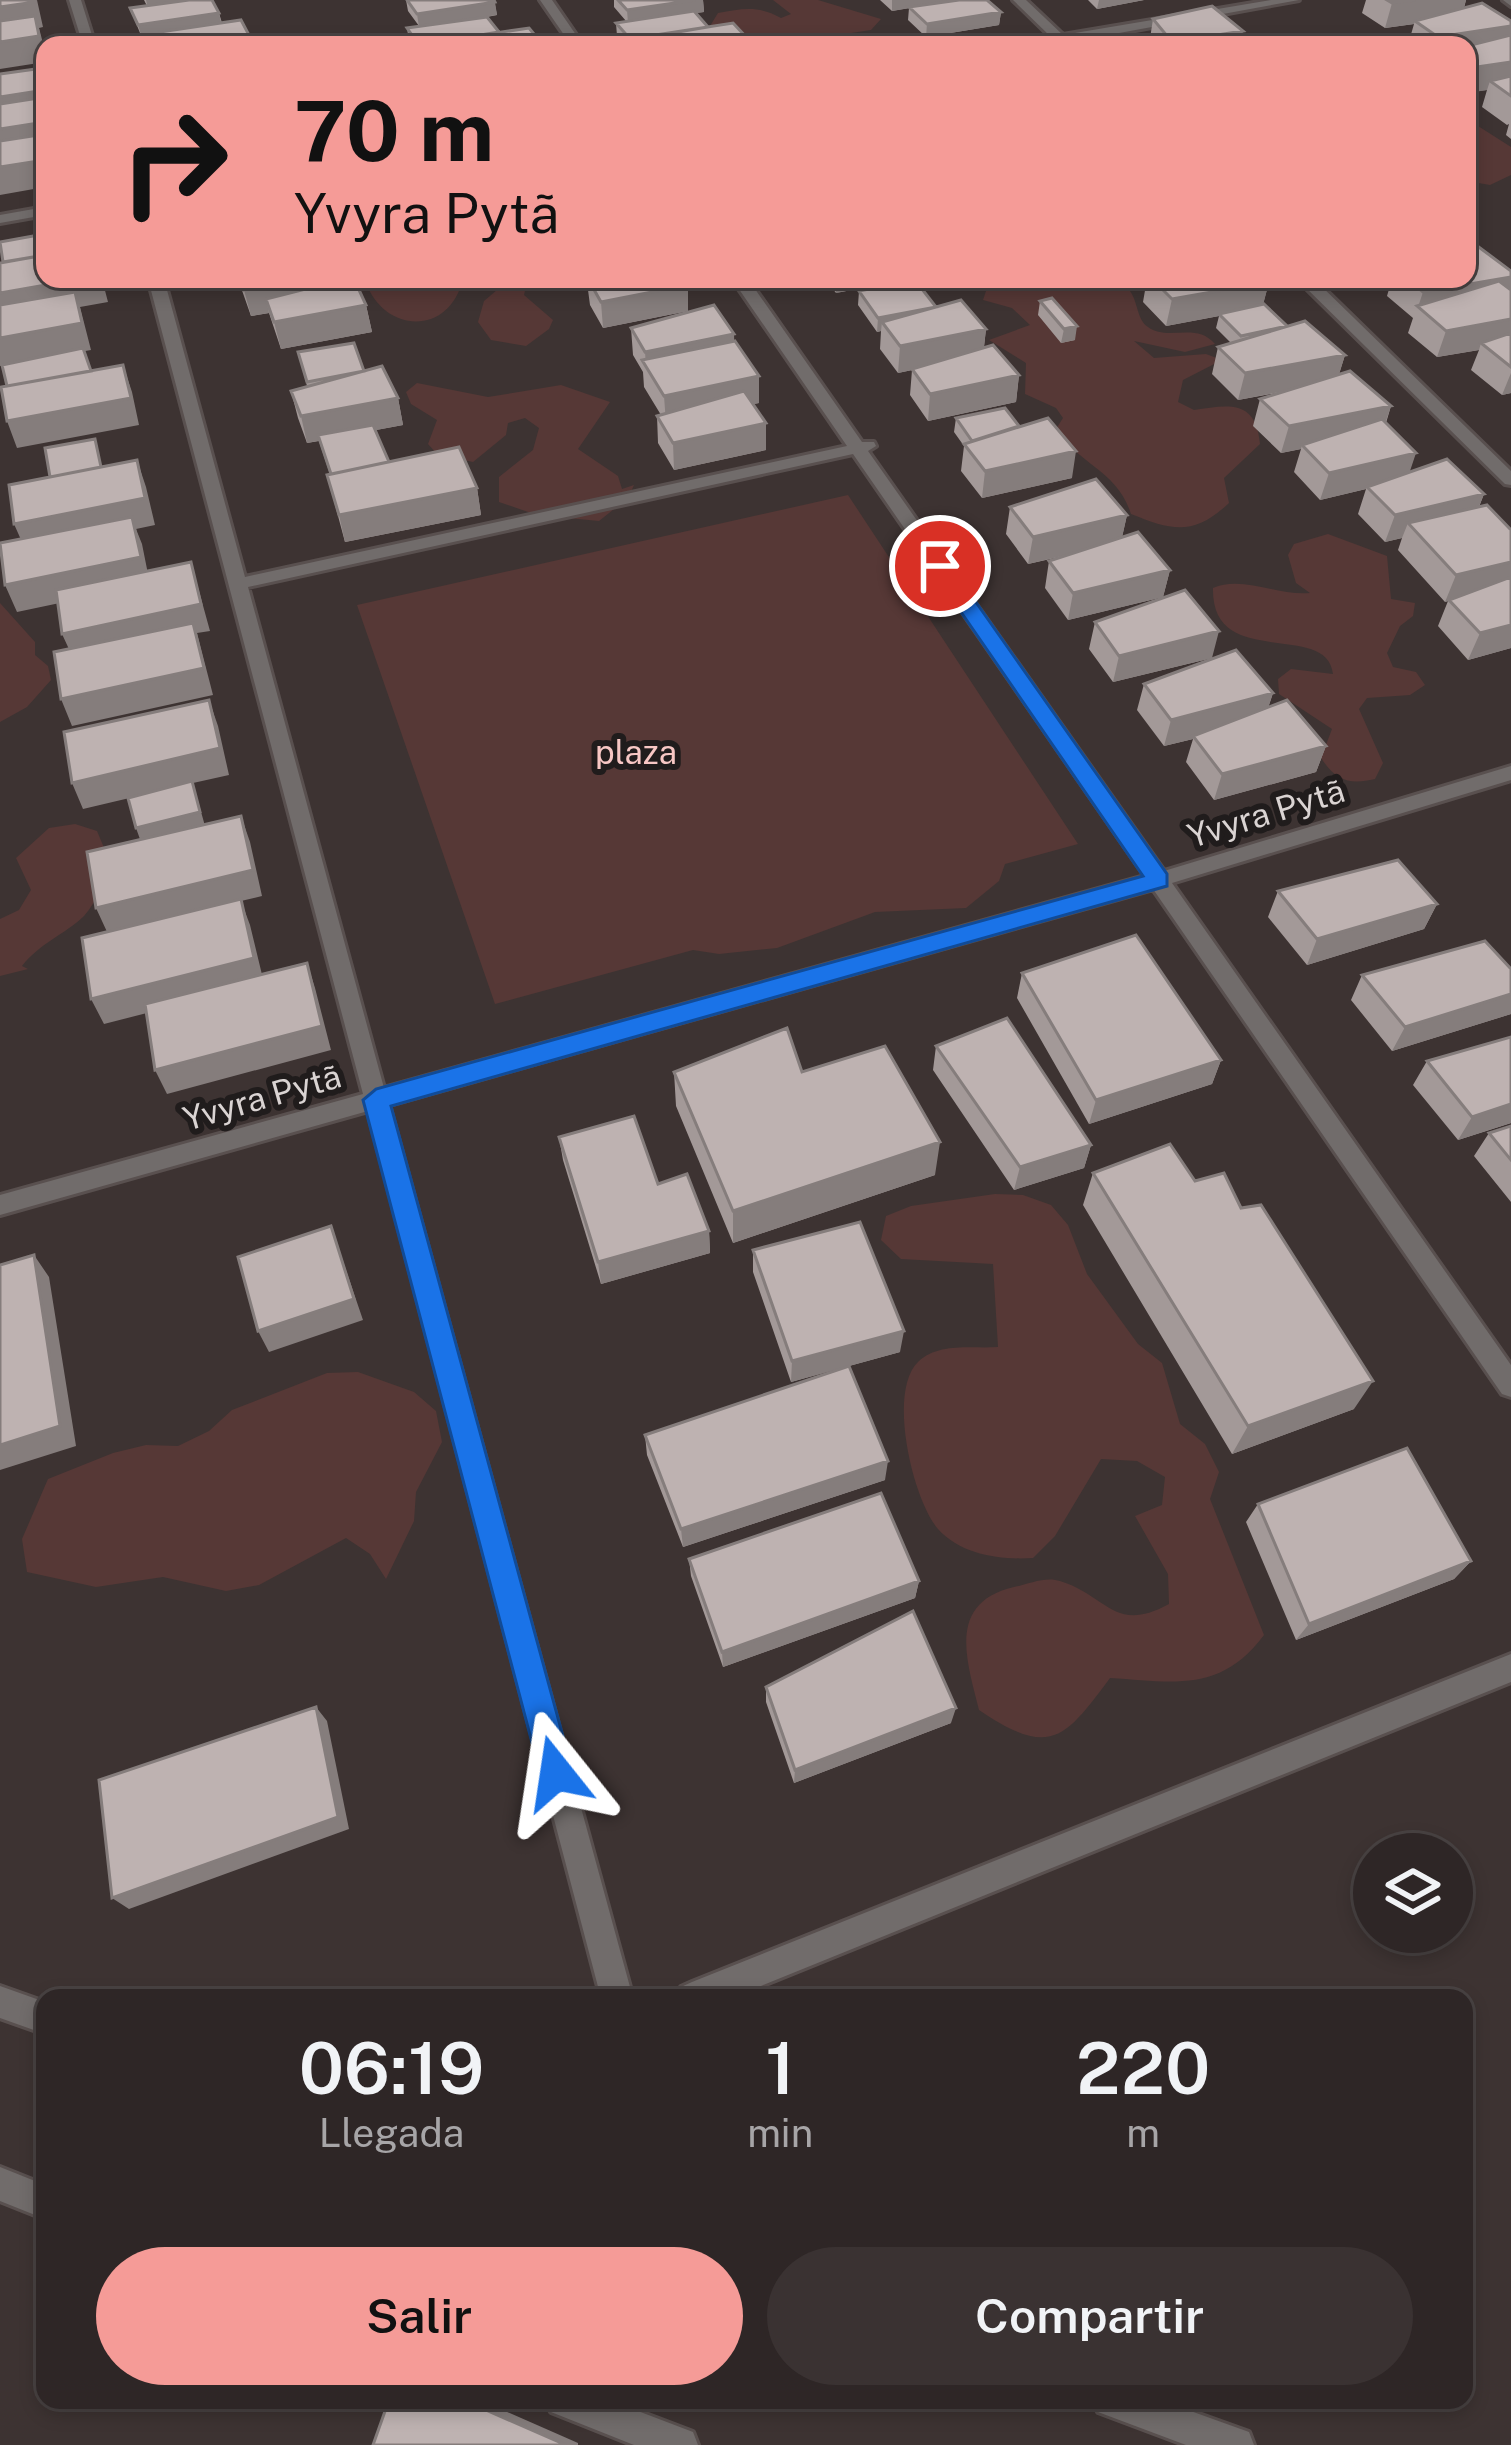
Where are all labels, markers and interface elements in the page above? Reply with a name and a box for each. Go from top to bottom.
text: 70 m [294,81,494,180]
icon: right [96,84,252,240]
text: Yvyra Pytã [294,182,559,245]
pin [889,515,991,617]
icon: arrive [907,533,973,599]
park label: plaza [595,733,677,771]
street label: Yvyra Pytã [1183,771,1349,855]
street label: Yvyra Pytã [179,1056,345,1138]
position arrow [493,1710,619,1836]
map controls [1353,1833,1473,1953]
button: layers [1353,1833,1473,1953]
text: 06:19 [299,2026,484,2110]
text: 1 [765,2026,795,2110]
text: 220 [1076,2026,1210,2110]
text: Llegada [319,2110,464,2156]
text: min [747,2110,813,2156]
text: m [1126,2110,1160,2156]
button: Salir [96,2247,743,2385]
button: Compartir [767,2247,1413,2385]

